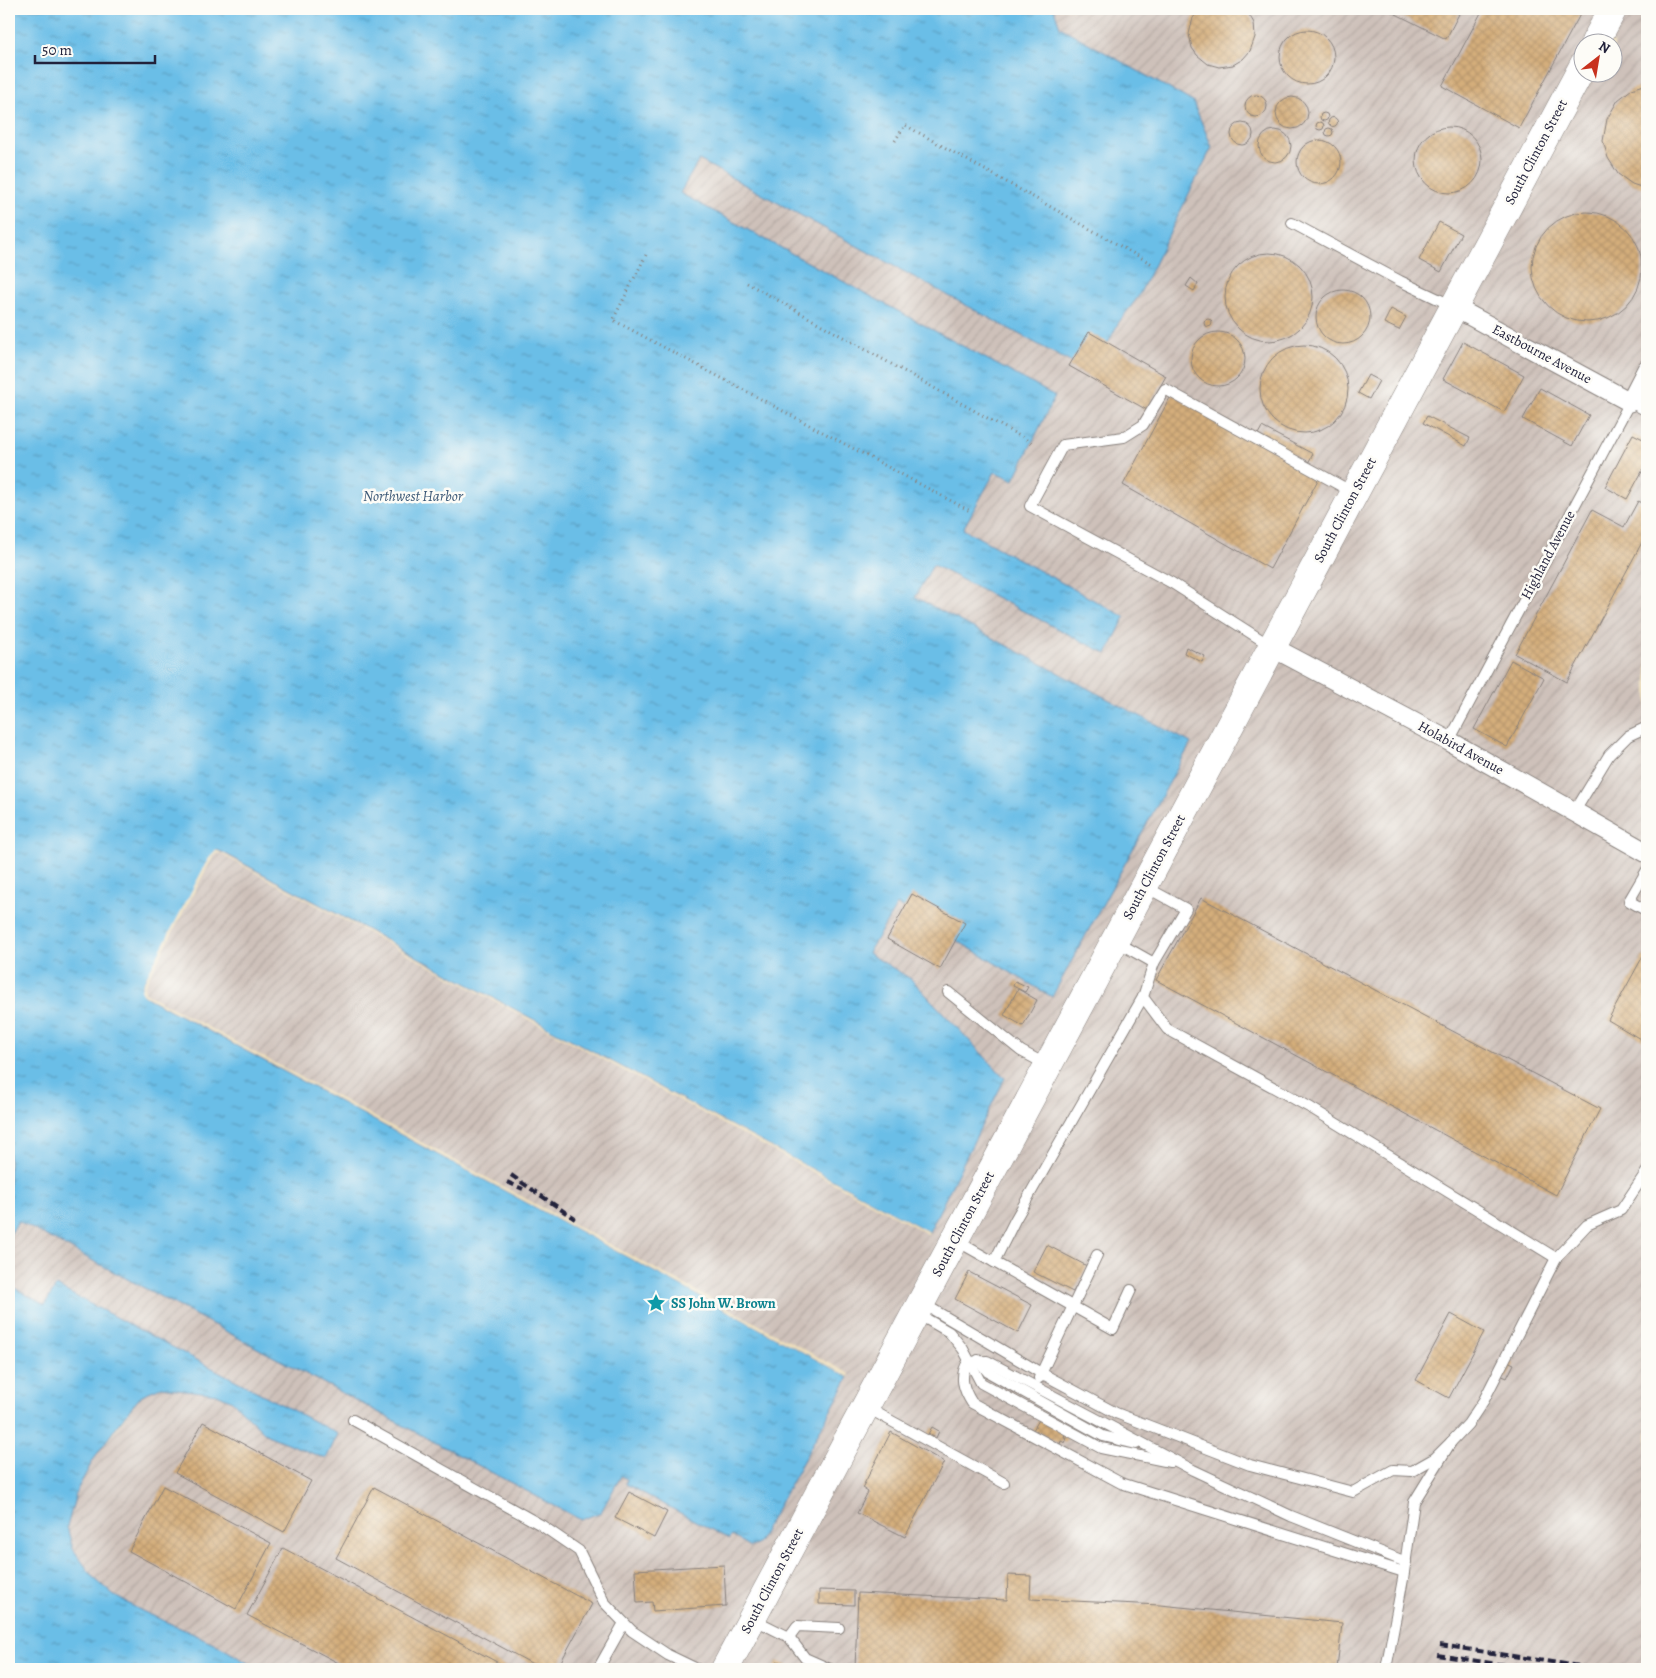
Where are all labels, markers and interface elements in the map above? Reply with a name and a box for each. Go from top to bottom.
scale bar [35,32,155,64]
north arrow [1574,32,1624,82]
text: N [1595,37,1614,58]
text: 50 m [42,40,72,60]
street label: South Clinton Street [1500,96,1572,208]
street label: Eastbourne Avenue [1489,320,1595,388]
street label: South Clinton Street [1309,454,1381,566]
water label: Northwest Harbor [363,486,464,506]
street label: Highland Avenue [1517,507,1579,603]
street label: Holabird Avenue [1415,717,1507,779]
street label: South Clinton Street [1118,811,1190,923]
street label: South Clinton Street [927,1168,999,1280]
place icon: SS John W. Brown [645,1292,667,1314]
place label: SS John W. Brown [671,1294,776,1313]
street label: South Clinton Street [736,1525,808,1637]

